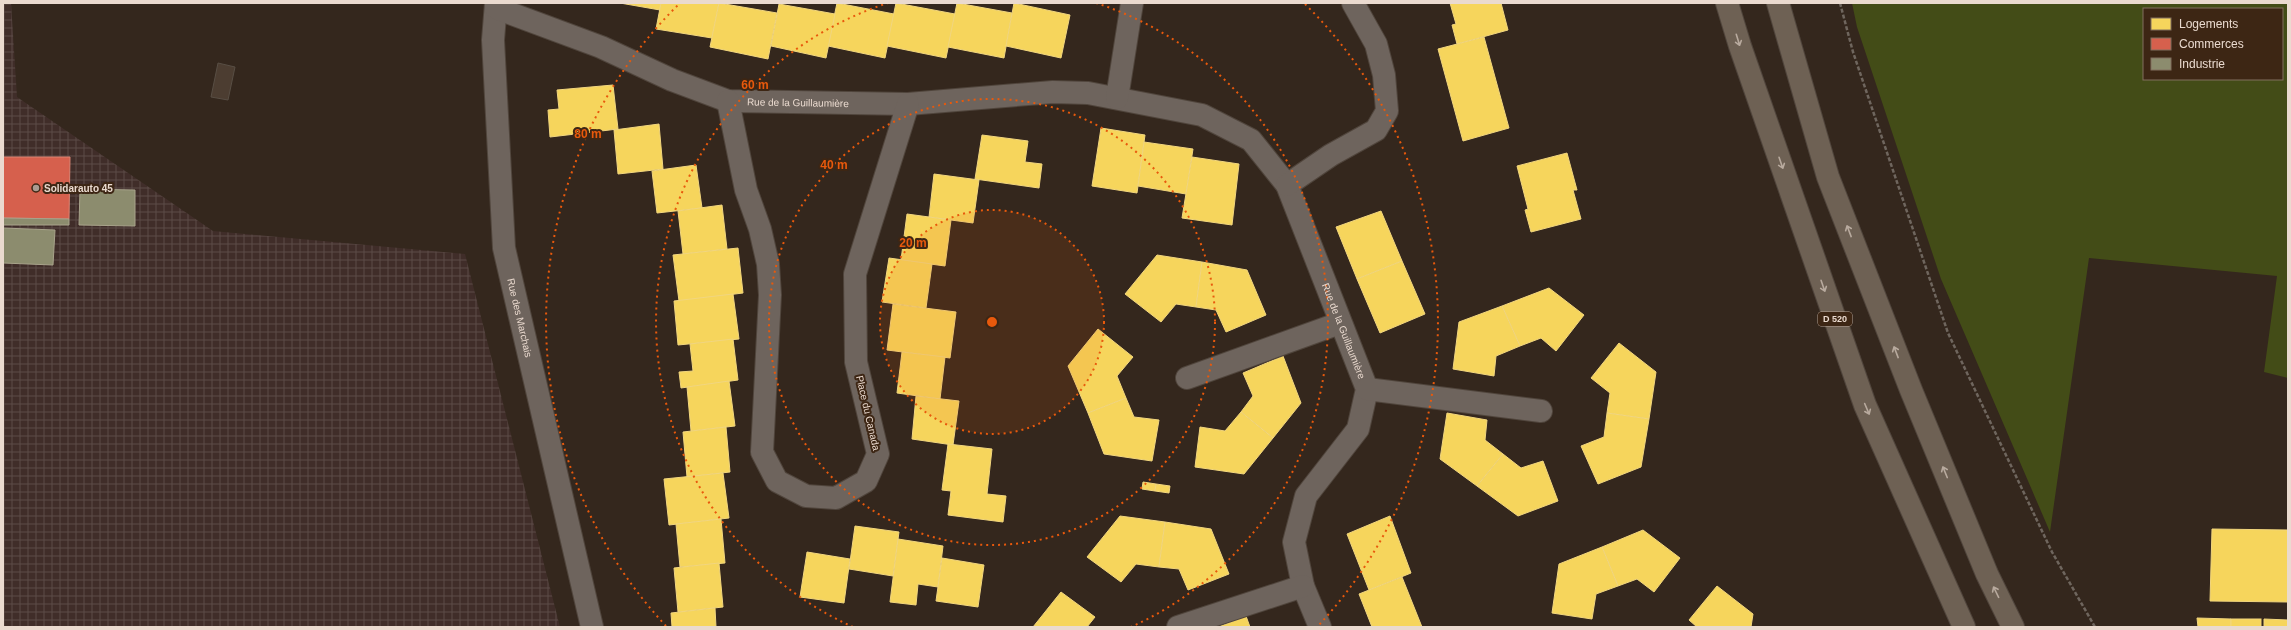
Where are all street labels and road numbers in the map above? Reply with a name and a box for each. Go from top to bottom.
street label: Rue de la Guillaumière [747,96,849,109]
street label: Rue des Marchais [506,277,535,358]
street label: Rue de la Guillaumière [1320,281,1368,381]
road number: D 520 [1818,312,1852,326]
street label: Place du Canada [854,374,882,452]

